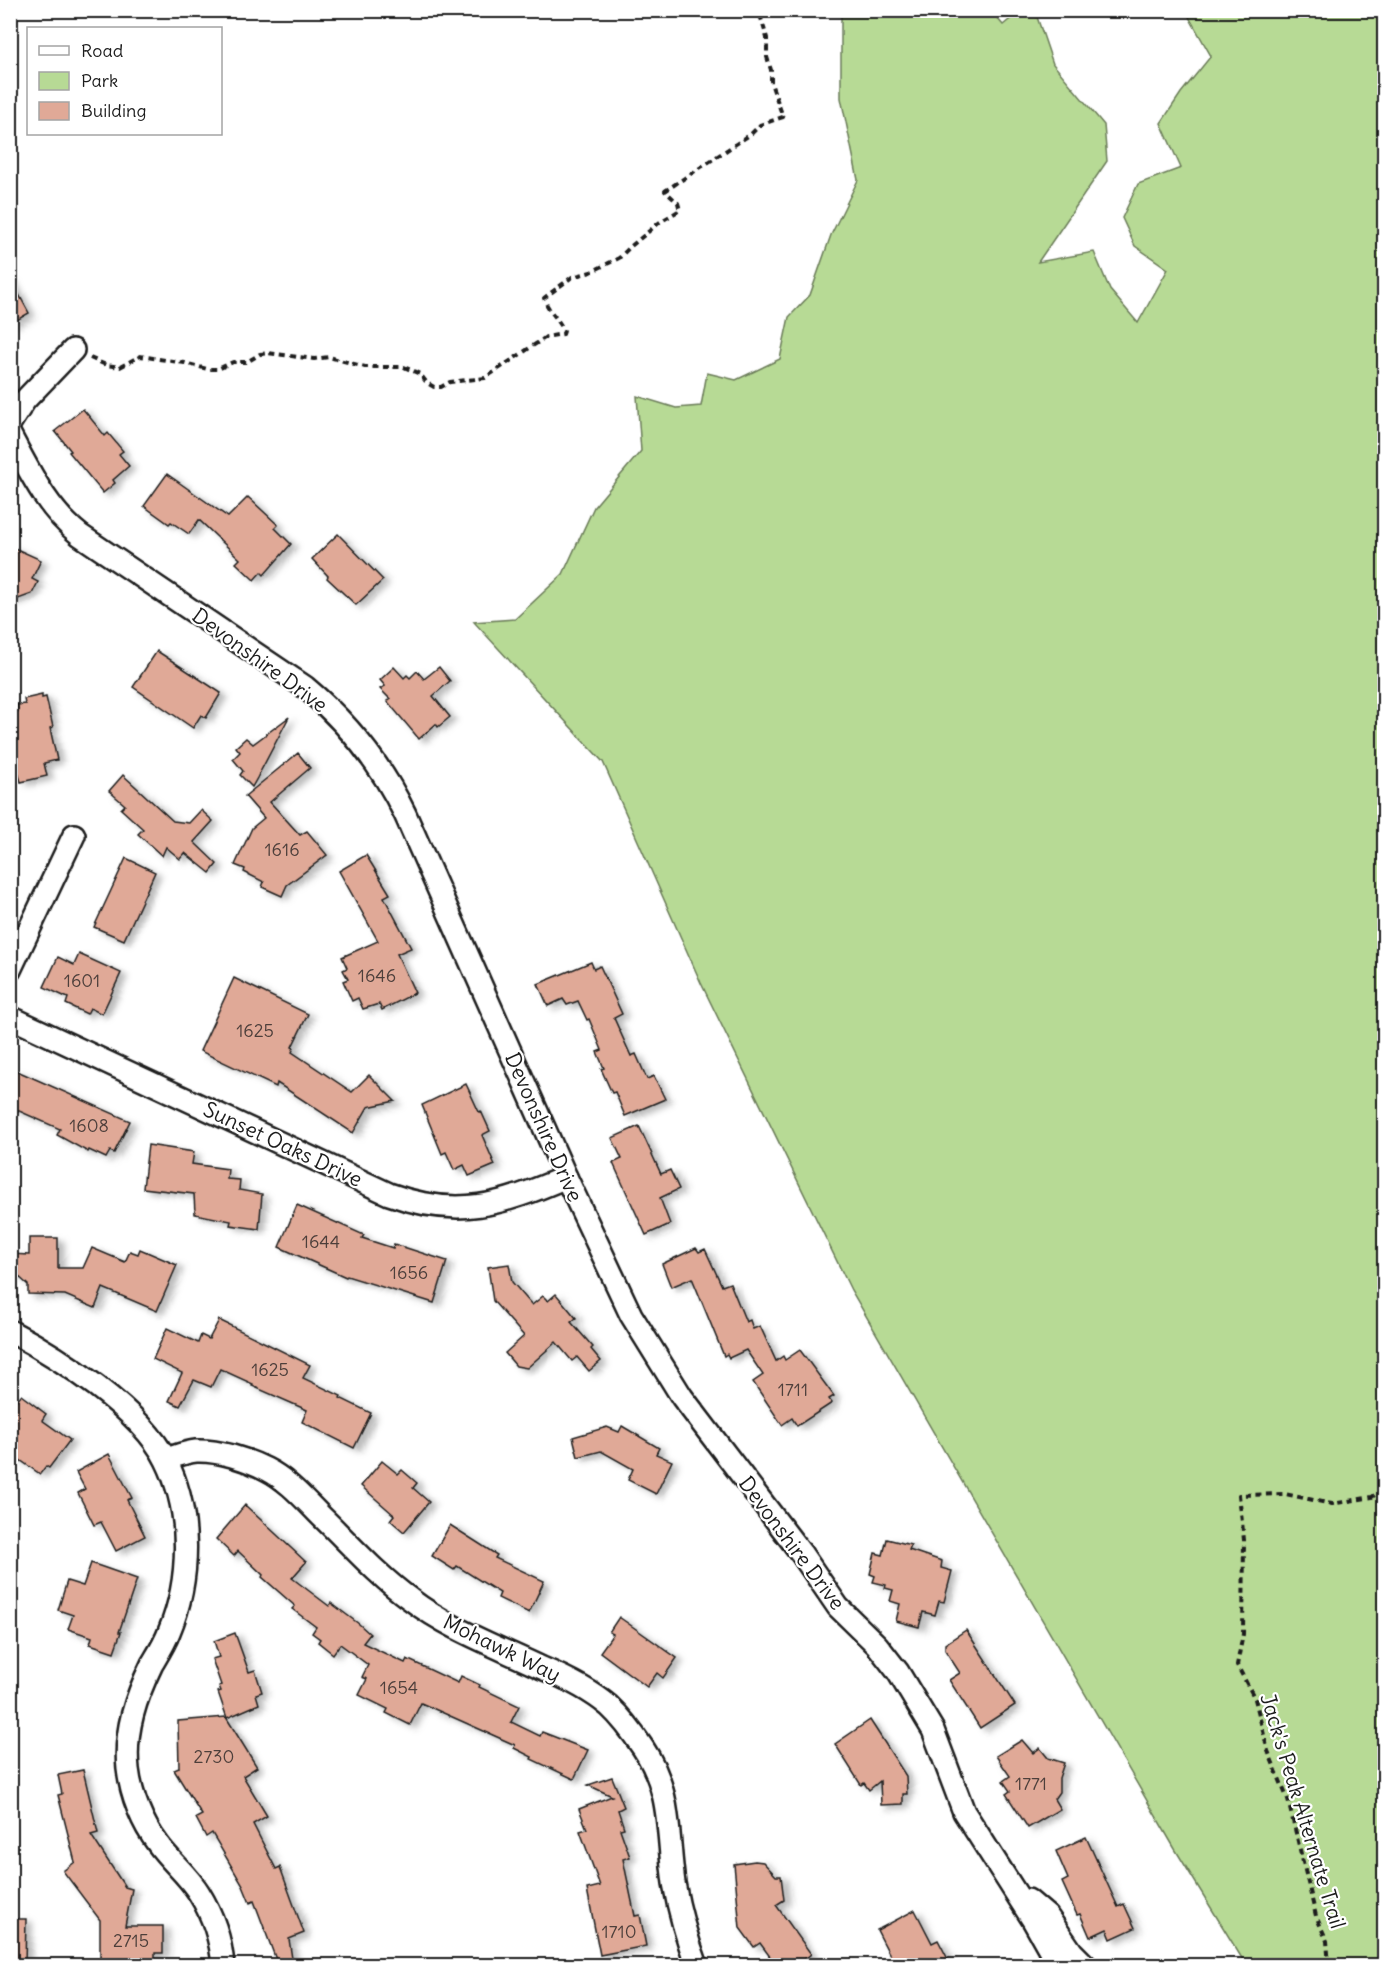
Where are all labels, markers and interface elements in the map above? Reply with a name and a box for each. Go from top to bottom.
legend [27,27,222,135]
text: Road [81,39,124,62]
text: Park [81,69,118,92]
text: Building [81,99,146,122]
street label: Devonshire Drive [187,602,333,718]
house number: 1616 [264,838,300,861]
house number: 1646 [358,964,396,987]
house number: 1601 [64,969,100,992]
house number: 1625 [236,1019,274,1042]
street label: Devonshire Drive [499,1048,589,1206]
street label: Sunset Oaks Drive [199,1095,367,1193]
house number: 1608 [69,1114,109,1137]
house number: 1644 [302,1230,340,1253]
house number: 1656 [390,1261,428,1284]
house number: 1625 [251,1358,289,1381]
house number: 1711 [778,1378,808,1401]
street label: Devonshire Drive [733,1471,851,1615]
street label: Mohawk Way [439,1608,565,1688]
house number: 1654 [380,1676,418,1699]
street label: Jack's Peak Alternate Trail [1254,1690,1352,1932]
house number: 2730 [194,1745,234,1768]
house number: 1771 [1015,1772,1047,1795]
house number: 1710 [602,1920,636,1943]
house number: 2715 [113,1929,149,1952]

